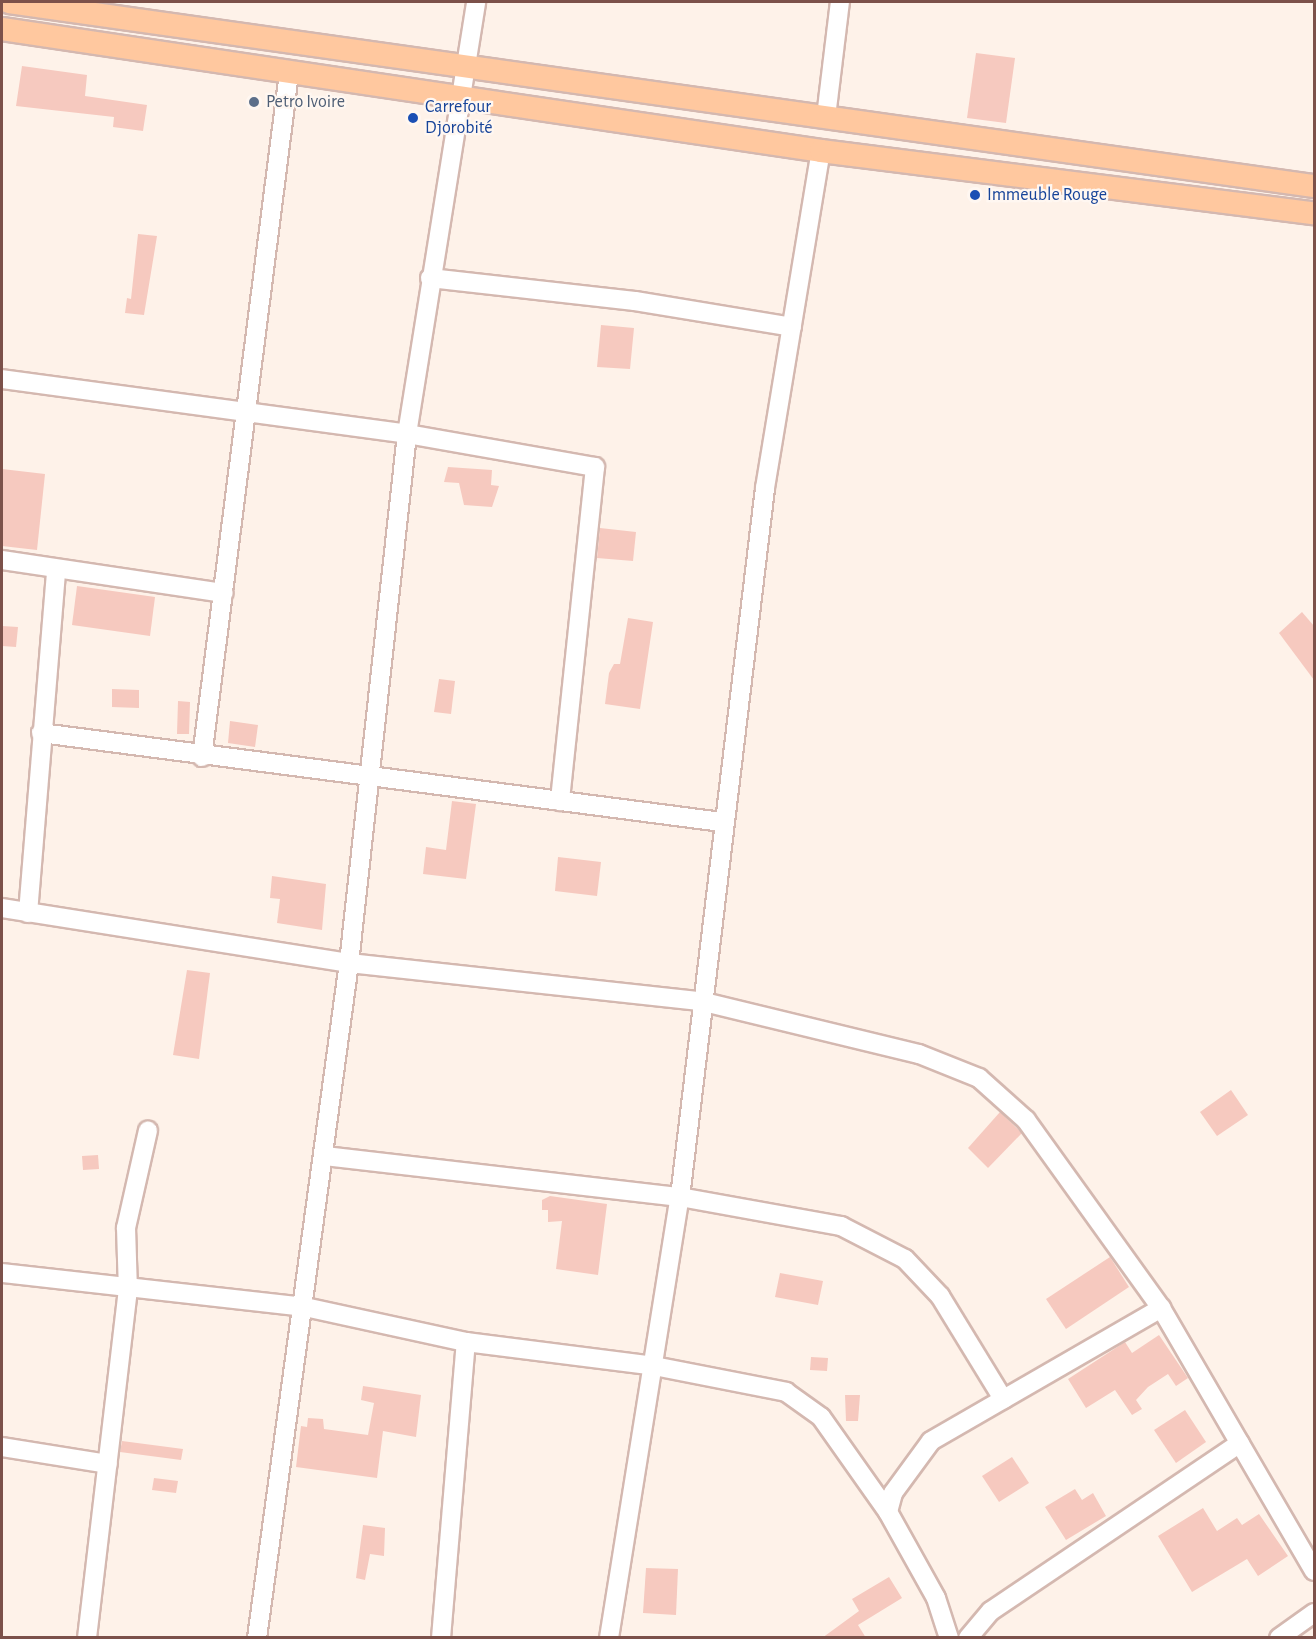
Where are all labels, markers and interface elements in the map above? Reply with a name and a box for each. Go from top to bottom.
place label: Petro Ivoire [266,91,345,113]
marker: Petro Ivoire [247,95,261,109]
place label: Carrefour Djorobité [425,97,493,140]
marker: Carrefour Djorobité [406,111,420,125]
place label: Immeuble Rouge [987,184,1107,206]
marker: Immeuble Rouge [968,188,982,202]

